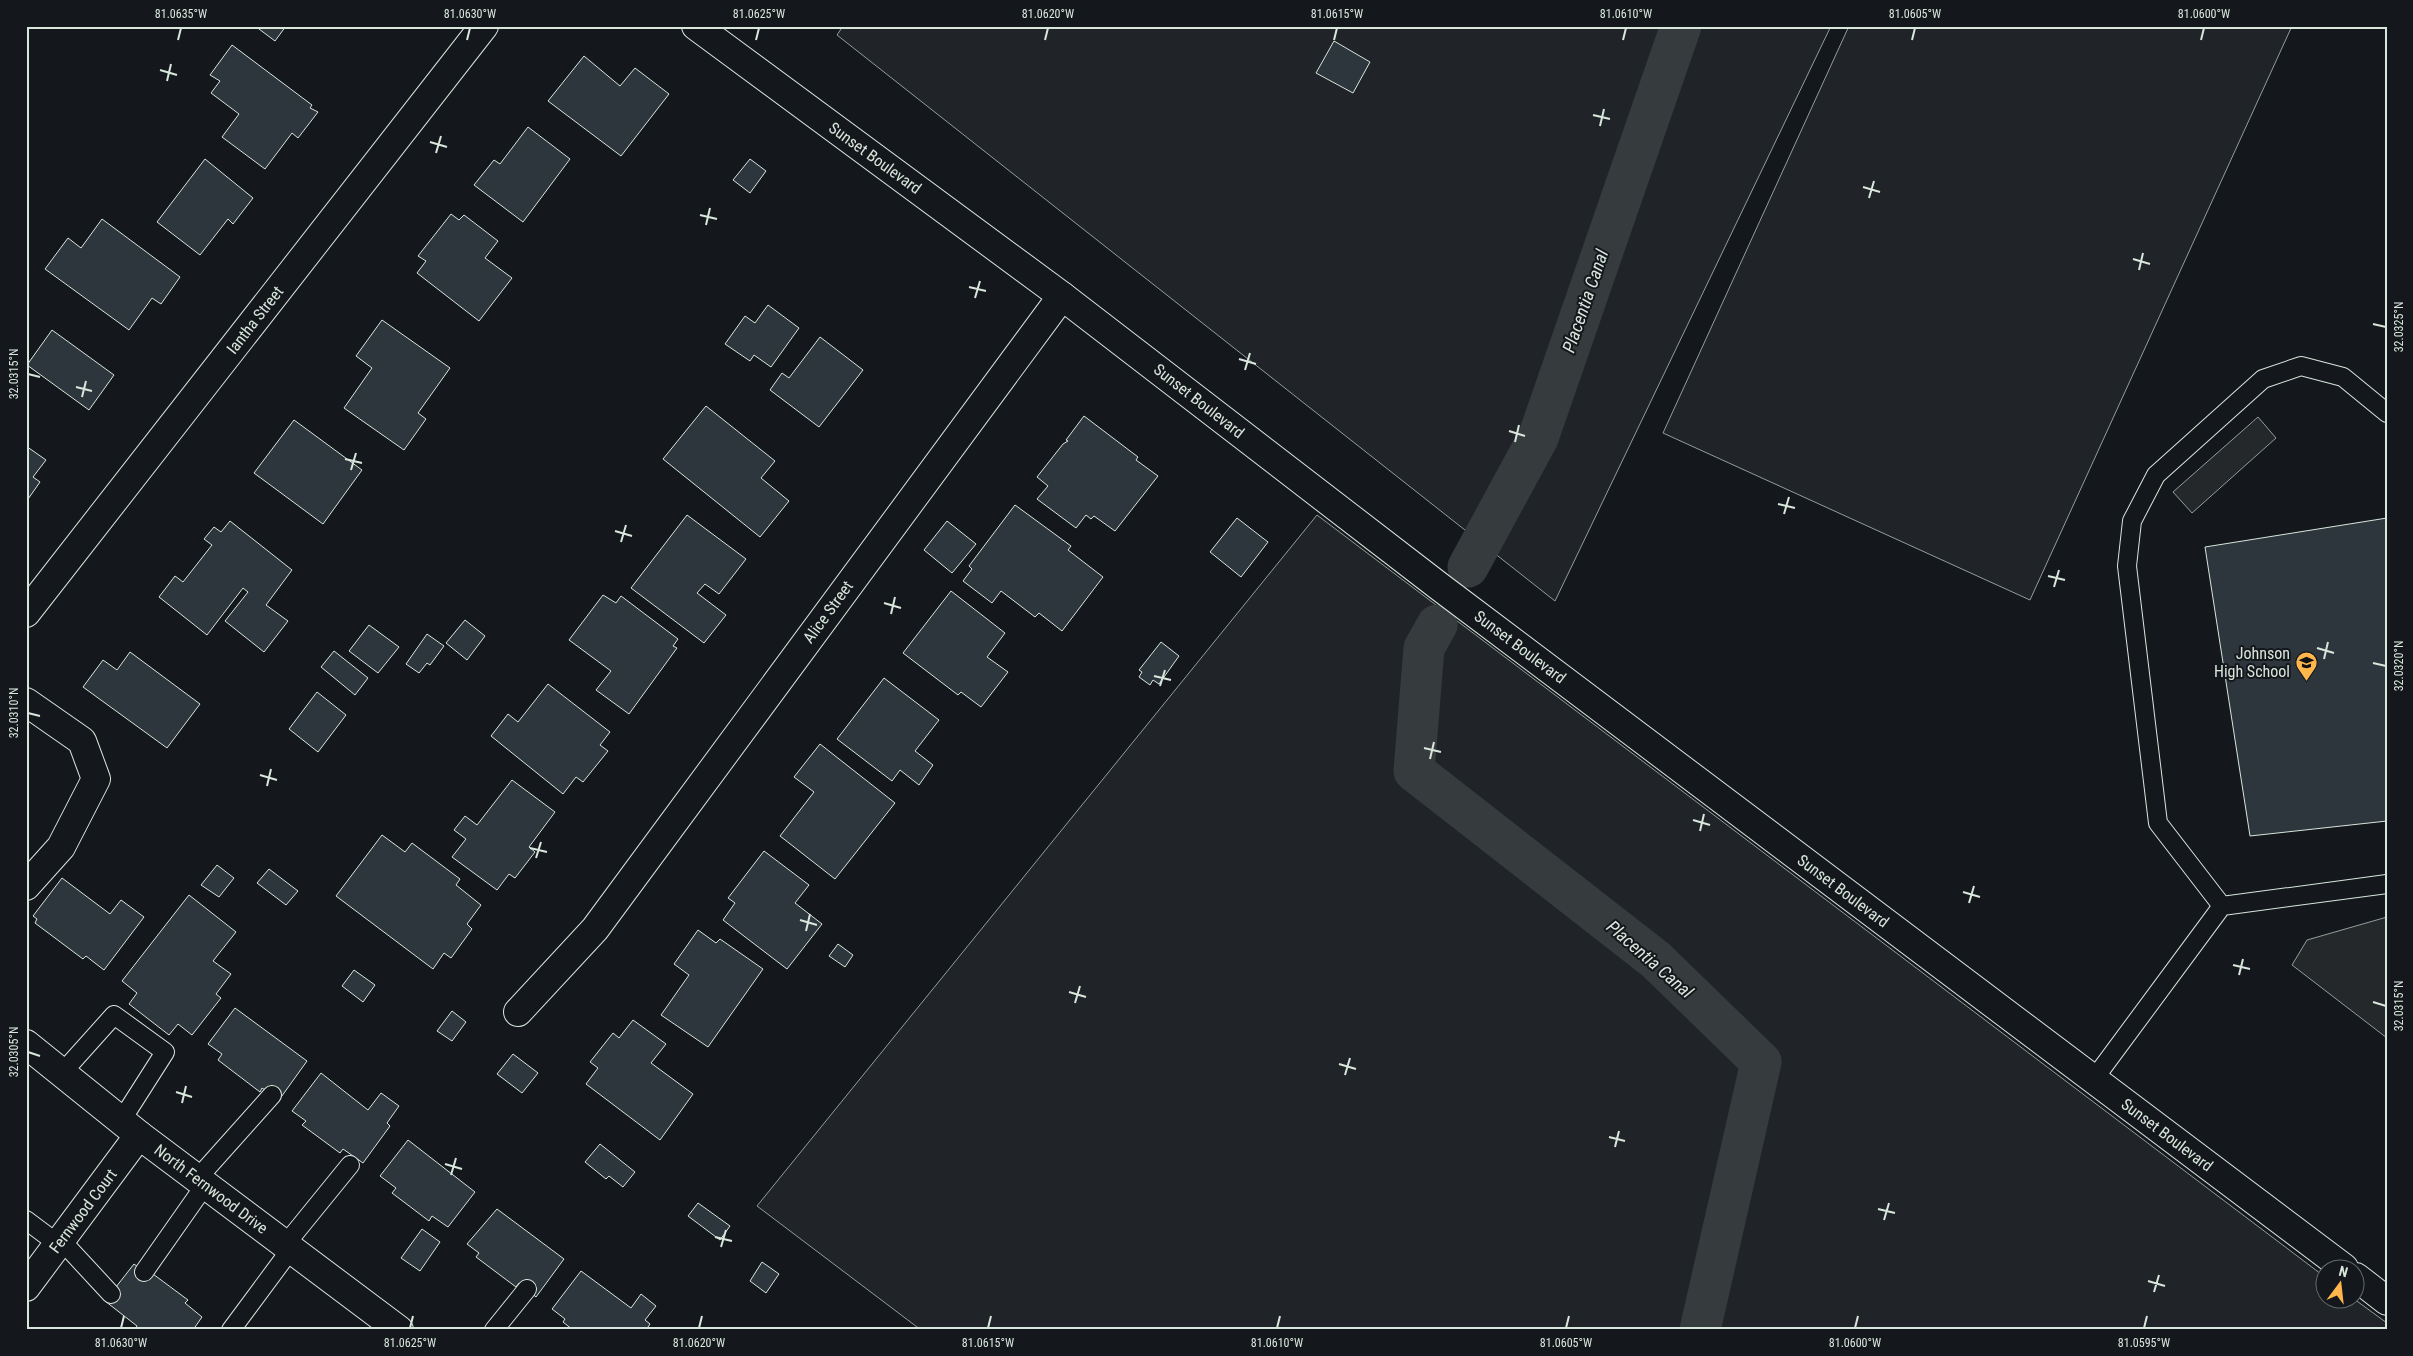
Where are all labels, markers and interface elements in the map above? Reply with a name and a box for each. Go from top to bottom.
text: 81.0635°W [155,7,207,21]
text: 81.0630°W [444,7,496,21]
text: 81.0625°W [733,7,785,21]
text: 81.0620°W [1022,7,1074,21]
text: 81.0615°W [1311,7,1363,21]
text: 81.0610°W [1600,7,1652,21]
text: 81.0605°W [1889,7,1941,21]
text: 81.0600°W [2178,7,2230,21]
street label: Sunset Boulevard [825,118,925,198]
water label: Placentia Canal [1558,246,1613,355]
street label: Iantha Street [223,282,287,358]
text: 32.0325°N [2392,302,2406,352]
text: 32.0315°N [7,349,21,399]
street label: Sunset Boulevard [1150,360,1248,442]
street label: Alice Street [799,577,857,647]
street label: Sunset Boulevard [1471,606,1569,688]
text: 32.0320°N [2392,641,2406,691]
place label: Johnson High School [2214,644,2290,681]
school or university icon: Johnson High School [2294,650,2318,681]
text: 32.0310°N [7,688,21,738]
street label: Sunset Boulevard [1794,850,1892,932]
water label: Placentia Canal [1603,916,1698,1003]
text: 32.0315°N [2392,981,2406,1031]
text: 32.0305°N [7,1027,21,1077]
street label: Sunset Boulevard [2118,1094,2216,1176]
street label: North Fernwood Drive [151,1140,271,1238]
street label: Fernwood Court [45,1165,121,1257]
north arrow [2316,1258,2366,1308]
text: N [2337,1263,2350,1280]
text: 81.0630°W [95,1336,147,1350]
text: 81.0625°W [384,1336,436,1350]
text: 81.0620°W [673,1336,725,1350]
text: 81.0615°W [962,1336,1014,1350]
text: 81.0610°W [1251,1336,1303,1350]
text: 81.0605°W [1540,1336,1592,1350]
text: 81.0600°W [1829,1336,1881,1350]
text: 81.0595°W [2118,1336,2170,1350]

